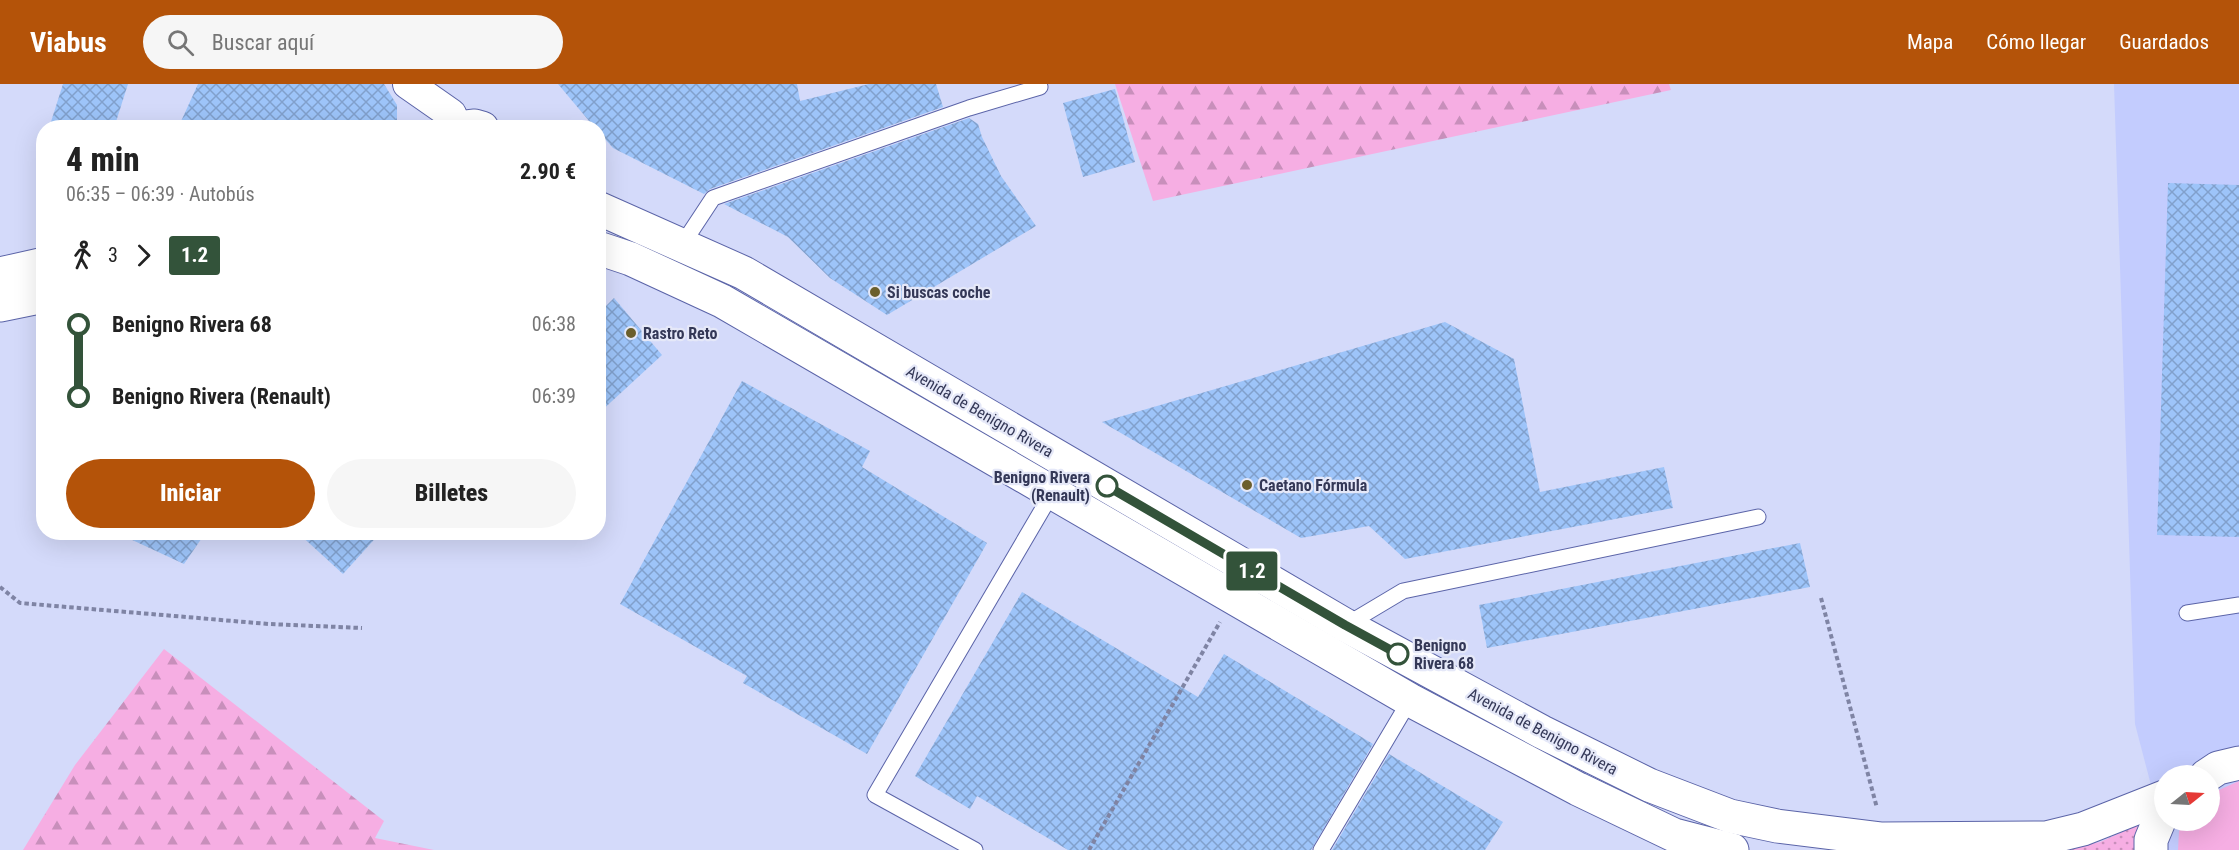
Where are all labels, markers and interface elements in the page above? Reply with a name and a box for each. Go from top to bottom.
search box [143,15,563,69]
text: Viabus [30,26,107,59]
icon: search [164,26,197,59]
text: Buscar aquí [212,30,314,55]
text: Mapa [1907,30,1953,54]
text: Cómo llegar [1986,30,2086,54]
text: Guardados [2119,30,2209,54]
text: 4 min [66,140,140,179]
text: 2.90 € [520,159,576,184]
text: 06:35 – 06:39 · Autobús [66,182,255,206]
icon: walk [66,239,99,272]
icon: forward [127,239,160,272]
text: 3 [108,243,118,267]
text: 1.2 [181,243,208,267]
place label: Si buscas coche [887,283,991,302]
marker: Si buscas coche [868,285,882,299]
text: Benigno Rivera 68 [112,312,272,337]
text: 06:38 [532,312,576,336]
place label: Rastro Reto [643,324,717,343]
marker: Rastro Reto [624,326,638,340]
street label: Avenida de Benigno Rivera [903,362,1057,461]
text: Benigno Rivera (Renault) [112,384,331,409]
text: 06:39 [532,384,576,408]
button: Iniciar [66,459,315,528]
button: Billetes [327,459,576,528]
place label: Benigno Rivera (Renault) [994,468,1090,505]
marker: Benigno Rivera (Renault) [1096,475,1118,497]
place label: Caetano Fórmula [1259,476,1368,495]
marker: Caetano Fórmula [1240,478,1254,492]
line badge: 1.2 [1218,552,1286,590]
text: 1.2 [1238,559,1266,583]
place label: Benigno Rivera 68 [1414,636,1474,673]
marker: Benigno Rivera 68 [1387,643,1409,665]
street label: Avenida de Benigno Rivera [1465,684,1621,779]
north arrow [2154,765,2220,831]
map controls [2154,765,2220,831]

